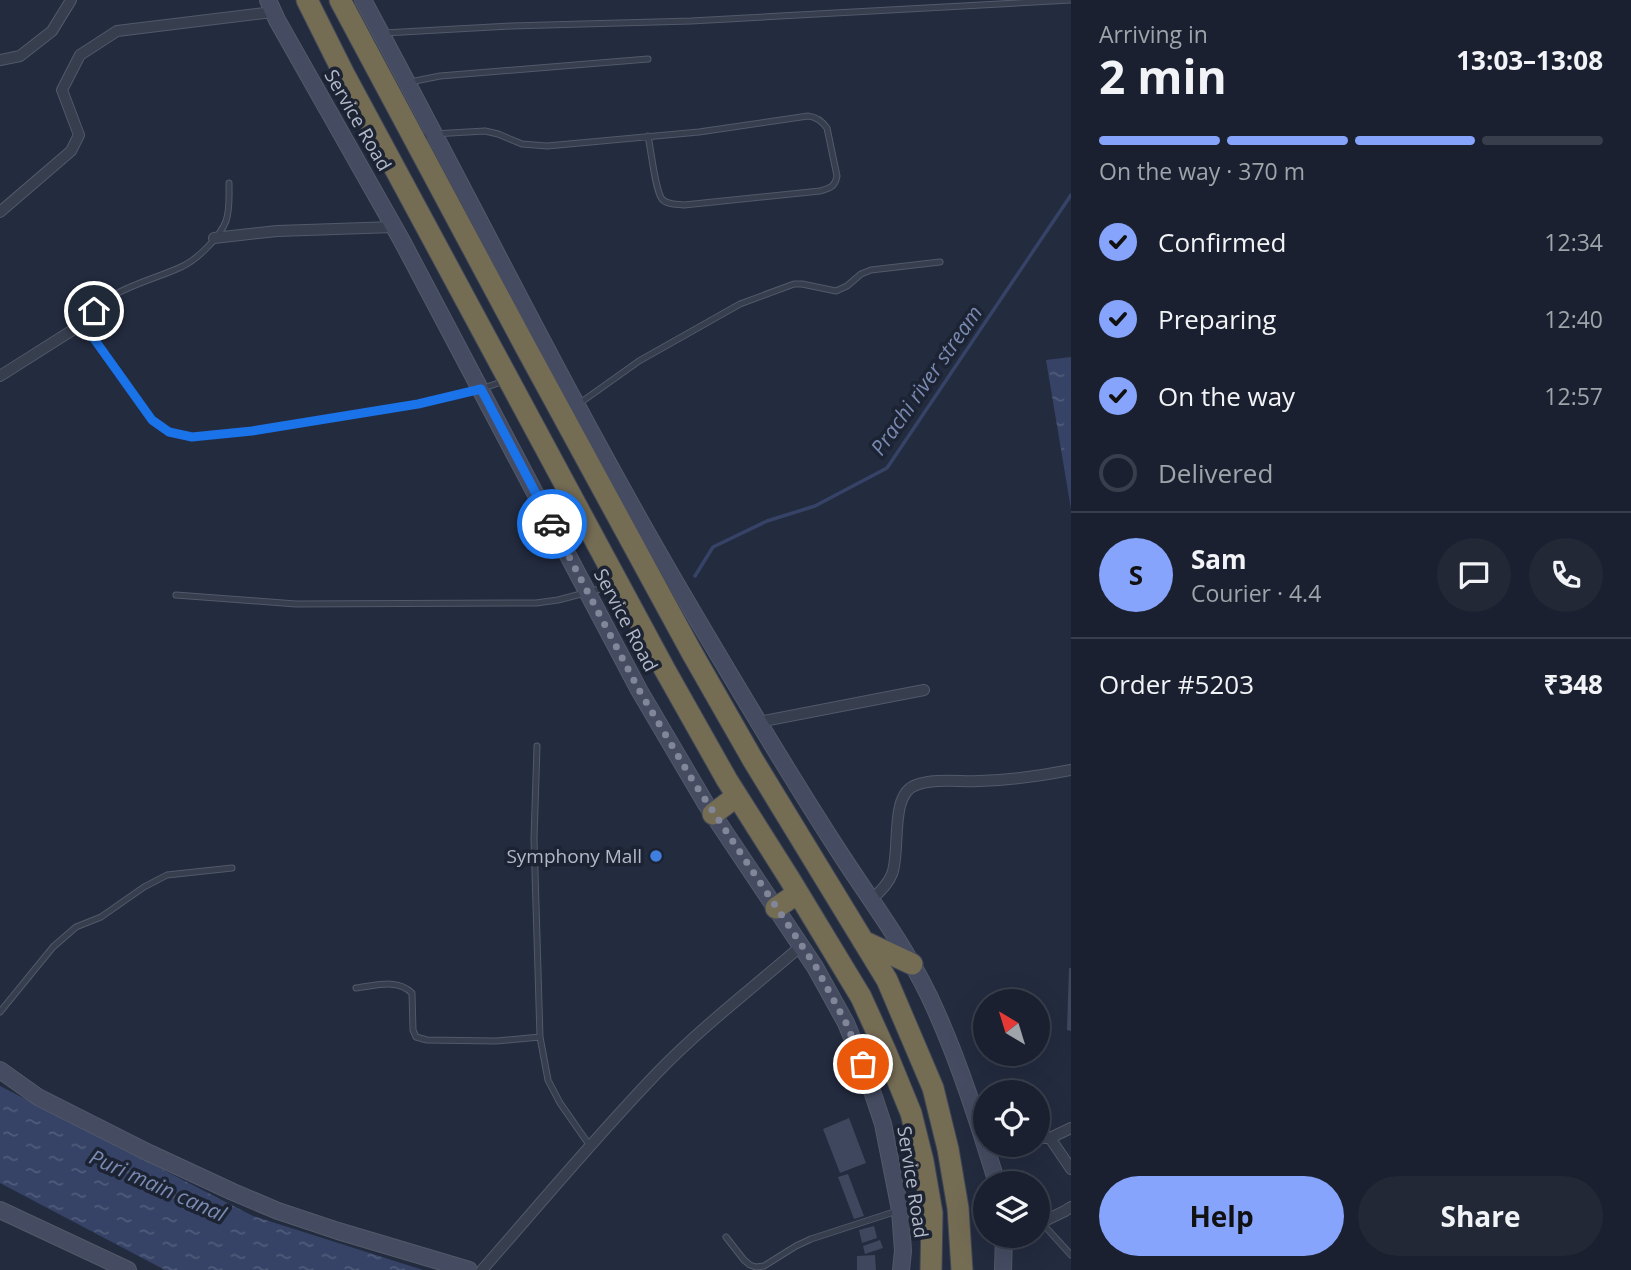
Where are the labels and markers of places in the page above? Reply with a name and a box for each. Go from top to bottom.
pin [64,281,124,341]
place label: Symphony Mall [506,843,642,869]
marker: Symphony Mall [648,848,664,864]
pin [833,1034,893,1094]

